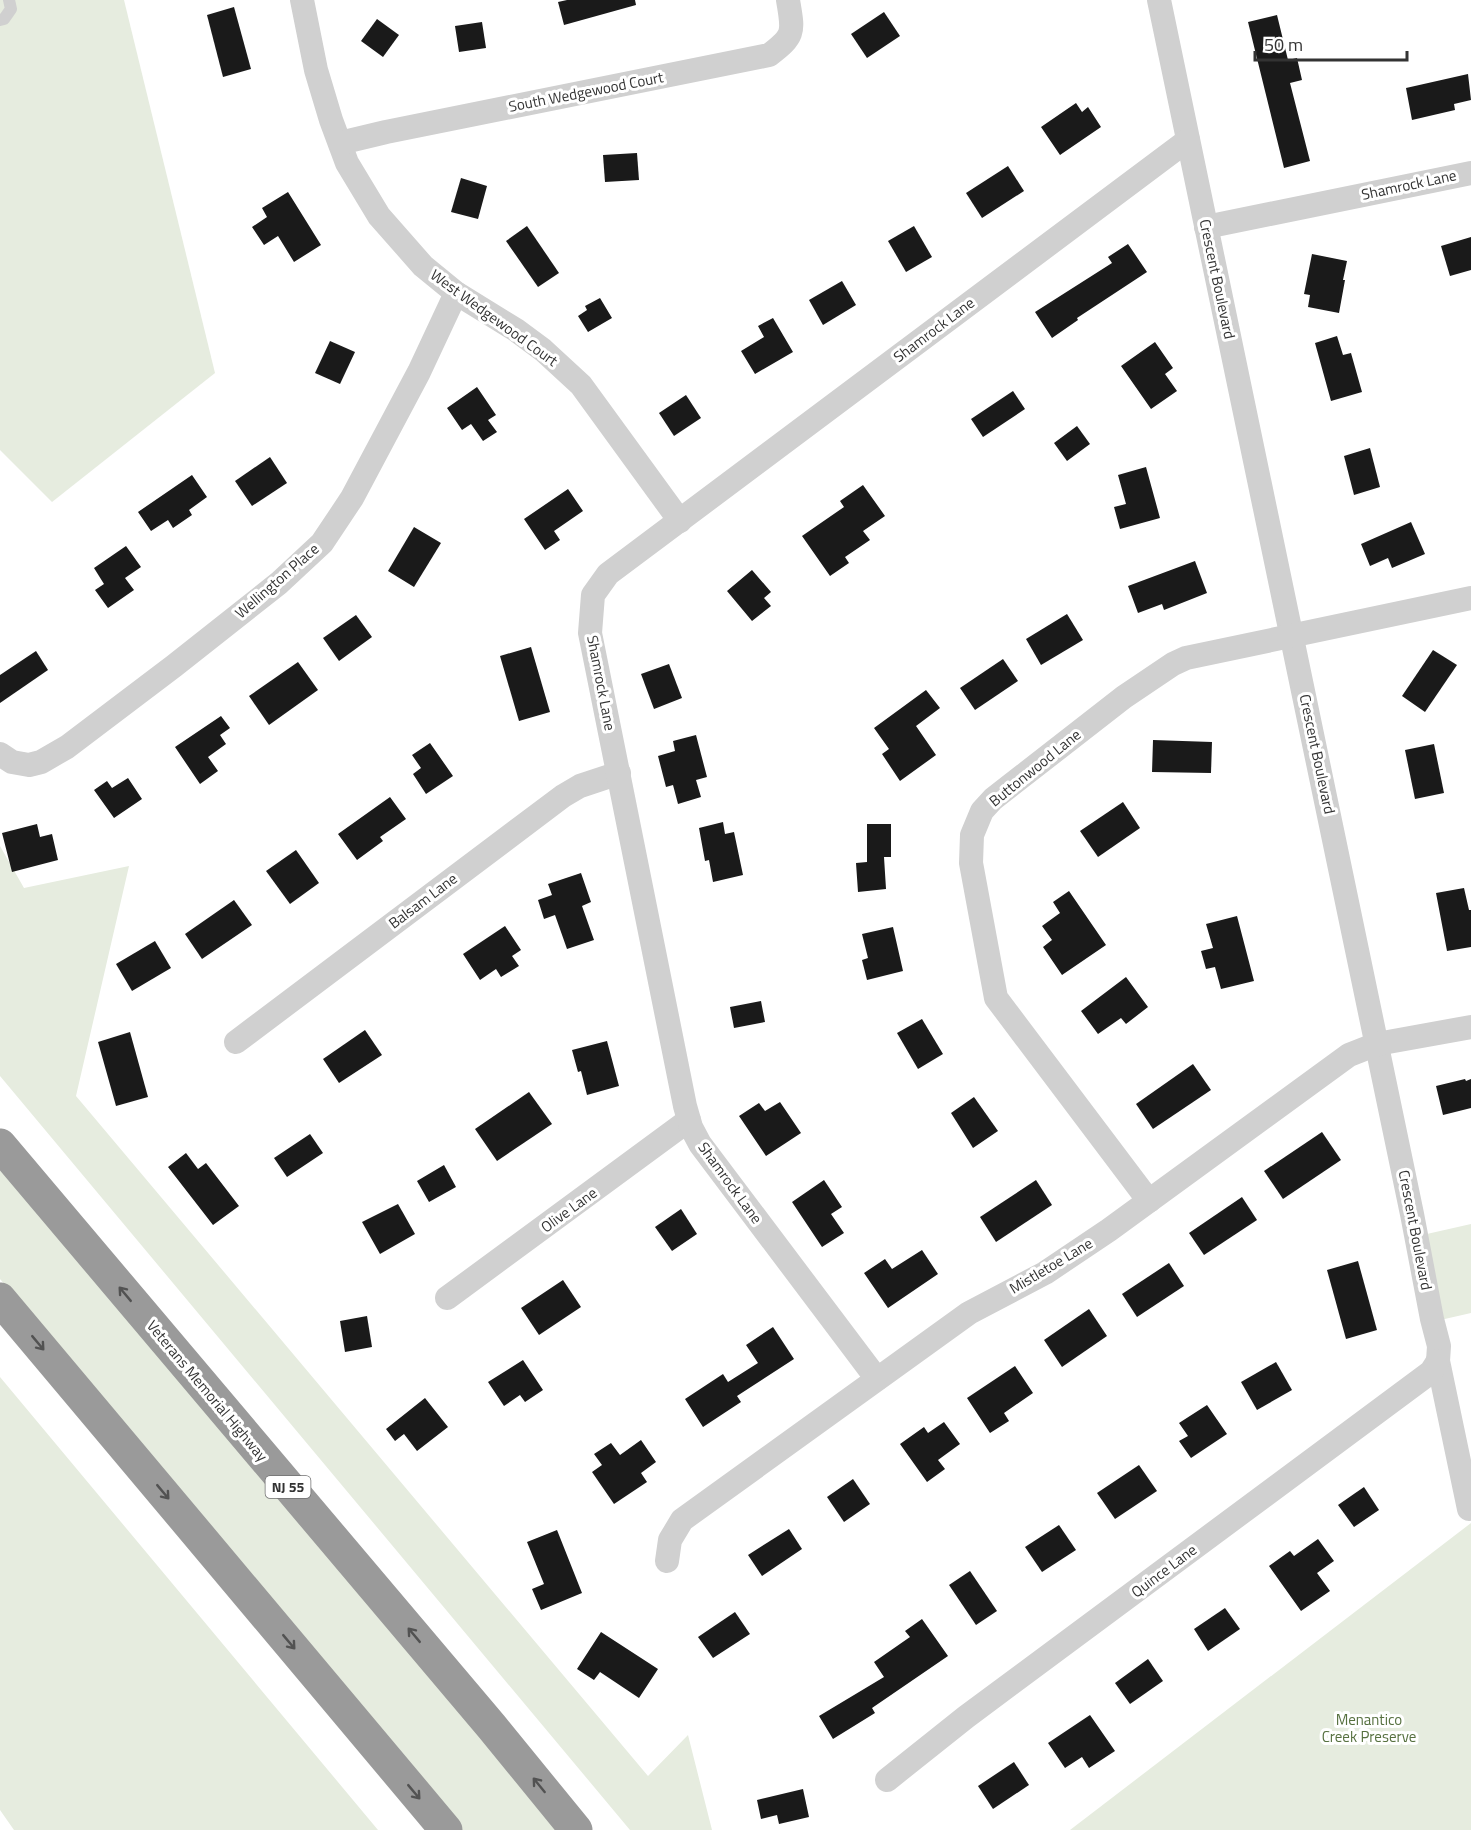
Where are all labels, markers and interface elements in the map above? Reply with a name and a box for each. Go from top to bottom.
scale bar [1255,24,1406,62]
text: 50 m [1264,31,1303,58]
street label: South Wedgewood Court [507,65,666,118]
street label: Shamrock Lane [1359,163,1459,206]
street label: Crescent Boulevard [1194,217,1241,341]
street label: West Wedgewood Court [426,263,563,372]
street label: Shamrock Lane [888,291,979,368]
street label: Wellington Place [230,538,324,624]
street label: Shamrock Lane [581,633,622,732]
street label: Crescent Boulevard [1294,692,1341,816]
street label: Buttonwood Lane [984,723,1086,812]
street label: Balsam Lane [383,867,462,934]
street label: Shamrock Lane [693,1137,768,1229]
street label: Crescent Boulevard [1393,1168,1438,1292]
street label: Olive Lane [536,1181,602,1238]
street label: Mistletoe Lane [1005,1232,1097,1300]
one-way arrow [118,1287,132,1302]
street label: Veterans Memorial Highway [141,1315,273,1466]
one-way arrow [31,1335,44,1351]
road number: NJ 55 [266,1476,310,1498]
one-way arrow [157,1484,170,1500]
street label: Quince Lane [1126,1538,1201,1603]
one-way arrow [407,1627,420,1643]
one-way arrow [282,1634,295,1650]
park label: Menantico Creek Preserve [1322,1708,1416,1748]
one-way arrow [532,1777,545,1793]
one-way arrow [407,1784,420,1800]

